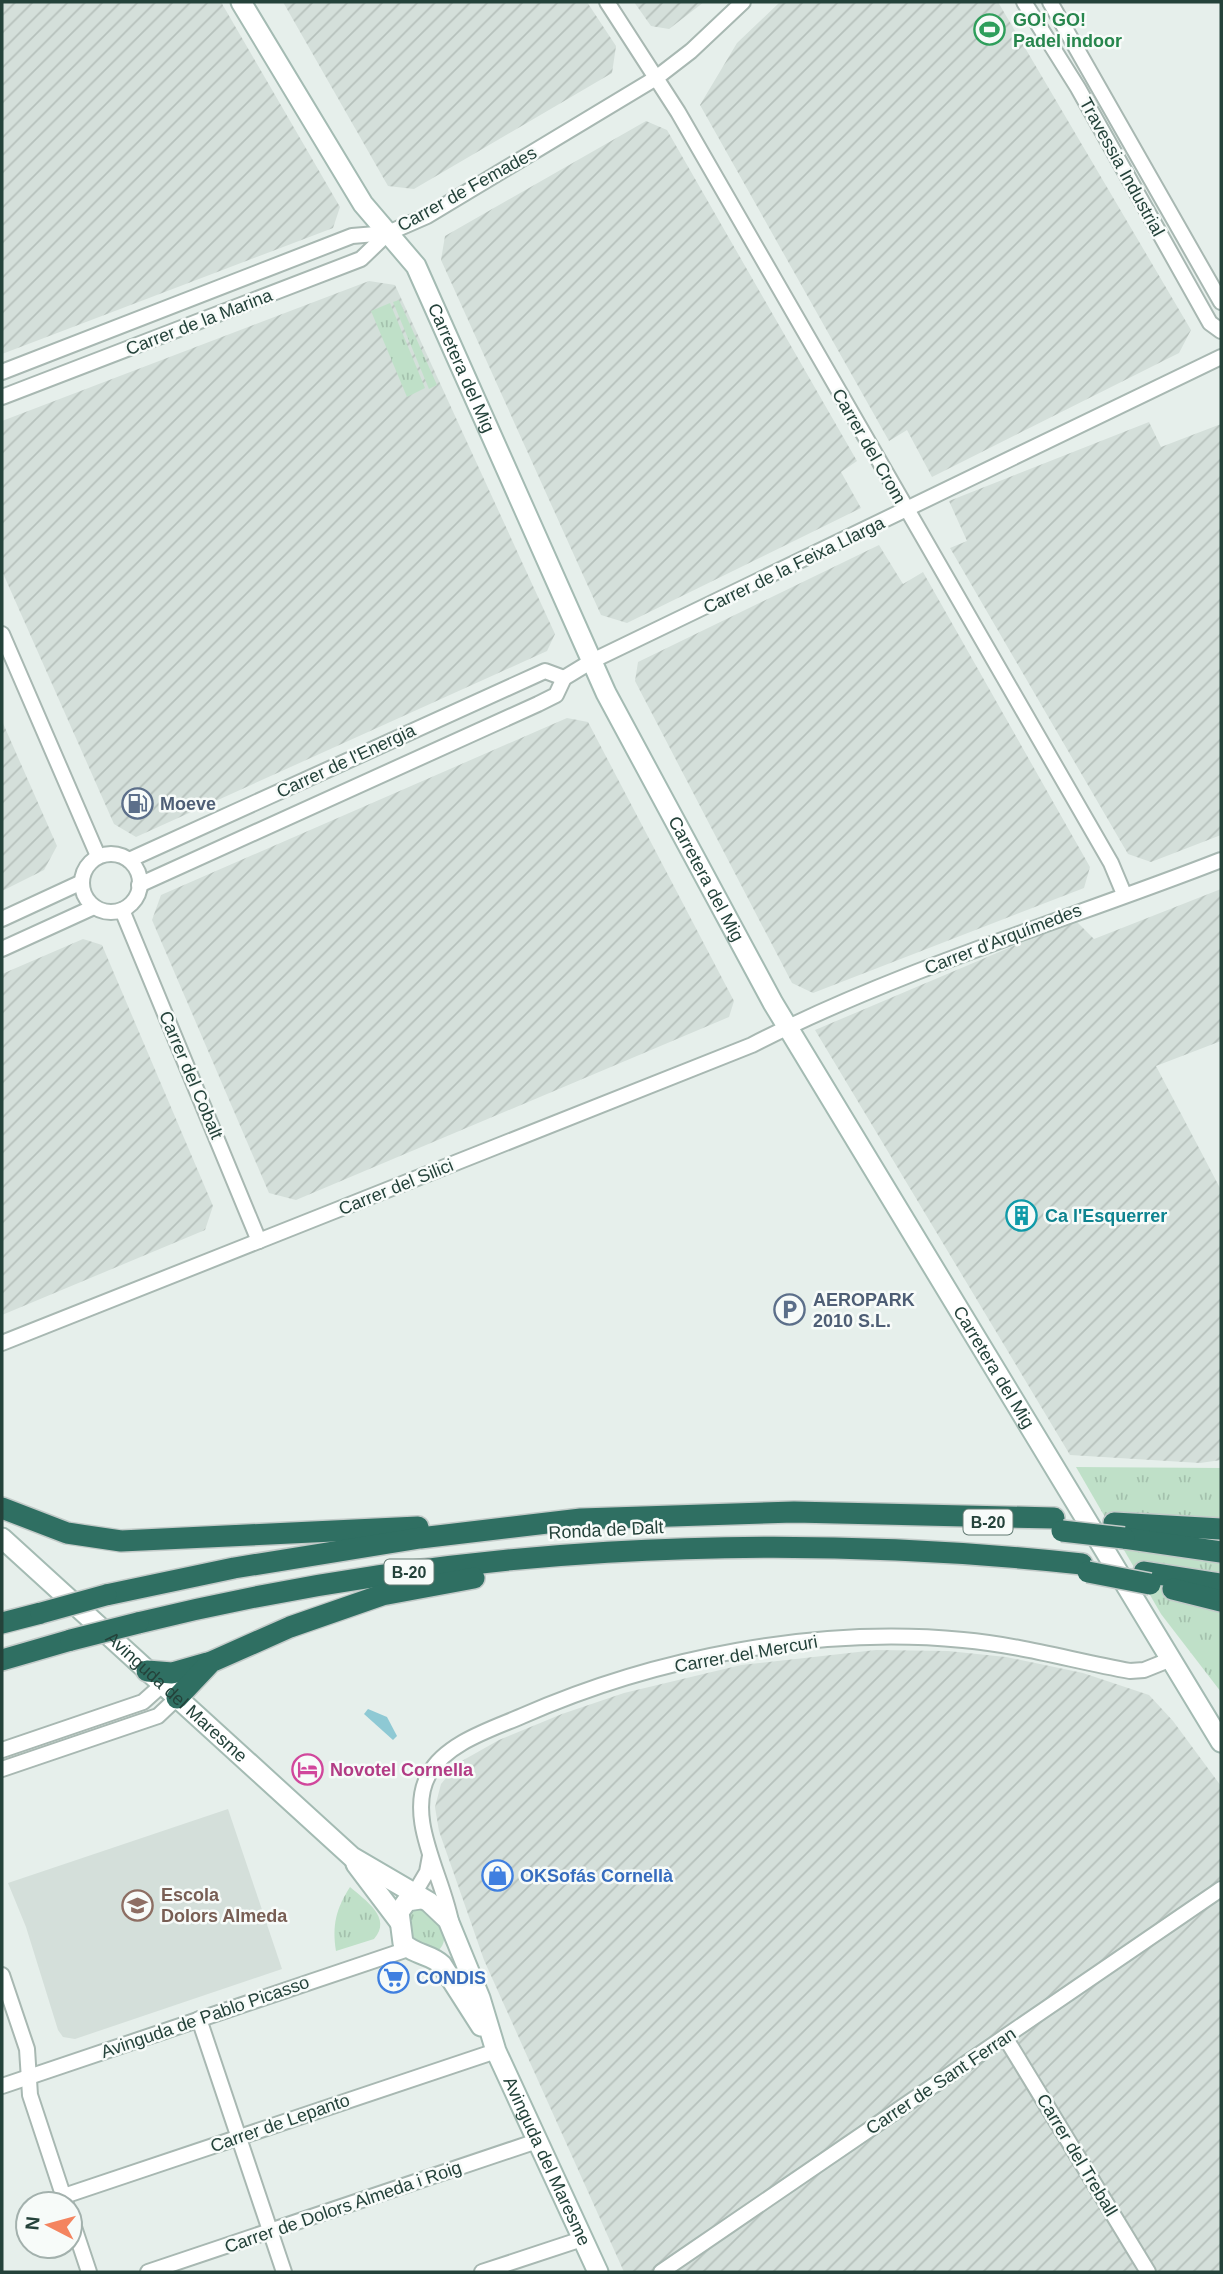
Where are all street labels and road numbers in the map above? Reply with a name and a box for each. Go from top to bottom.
street label: Travessia Industrial [1076,94,1168,240]
street label: Carrer de Femades [394,142,540,236]
street label: Carrer de la Marina [123,285,276,359]
street label: Carretera del Mig [424,300,499,435]
street label: Carrer del Crom [828,385,910,507]
street label: Carrer de la Feixa Llarga [700,512,889,618]
street label: Carrer de l'Energia [274,720,419,802]
street label: Carretera del Mig [664,813,748,945]
street label: Carrer d'Arquímedes [922,900,1084,978]
street label: Carrer del Cobalt [155,1008,227,1142]
street label: Carrer del Silici [336,1155,456,1219]
street label: Carretera del Mig [949,1303,1038,1432]
road number: B-20 [964,1510,1012,1534]
street label: Ronda de Dalt [548,1517,664,1543]
road number: B-20 [384,1560,434,1584]
street label: Avinguda del Maresme [102,1628,251,1766]
street label: Carrer del Mercuri [673,1632,819,1676]
street label: Avinguda de Pablo Picasso [98,1972,312,2062]
street label: Carrer de Sant Ferran [862,2023,1020,2139]
street label: Avinguda del Maresme [499,2074,594,2249]
street label: Carrer de Lepanto [208,2090,352,2156]
street label: Carrer del Treball [1033,2090,1121,2220]
street label: Carrer de Dolors Almeda i Roig [222,2157,464,2257]

